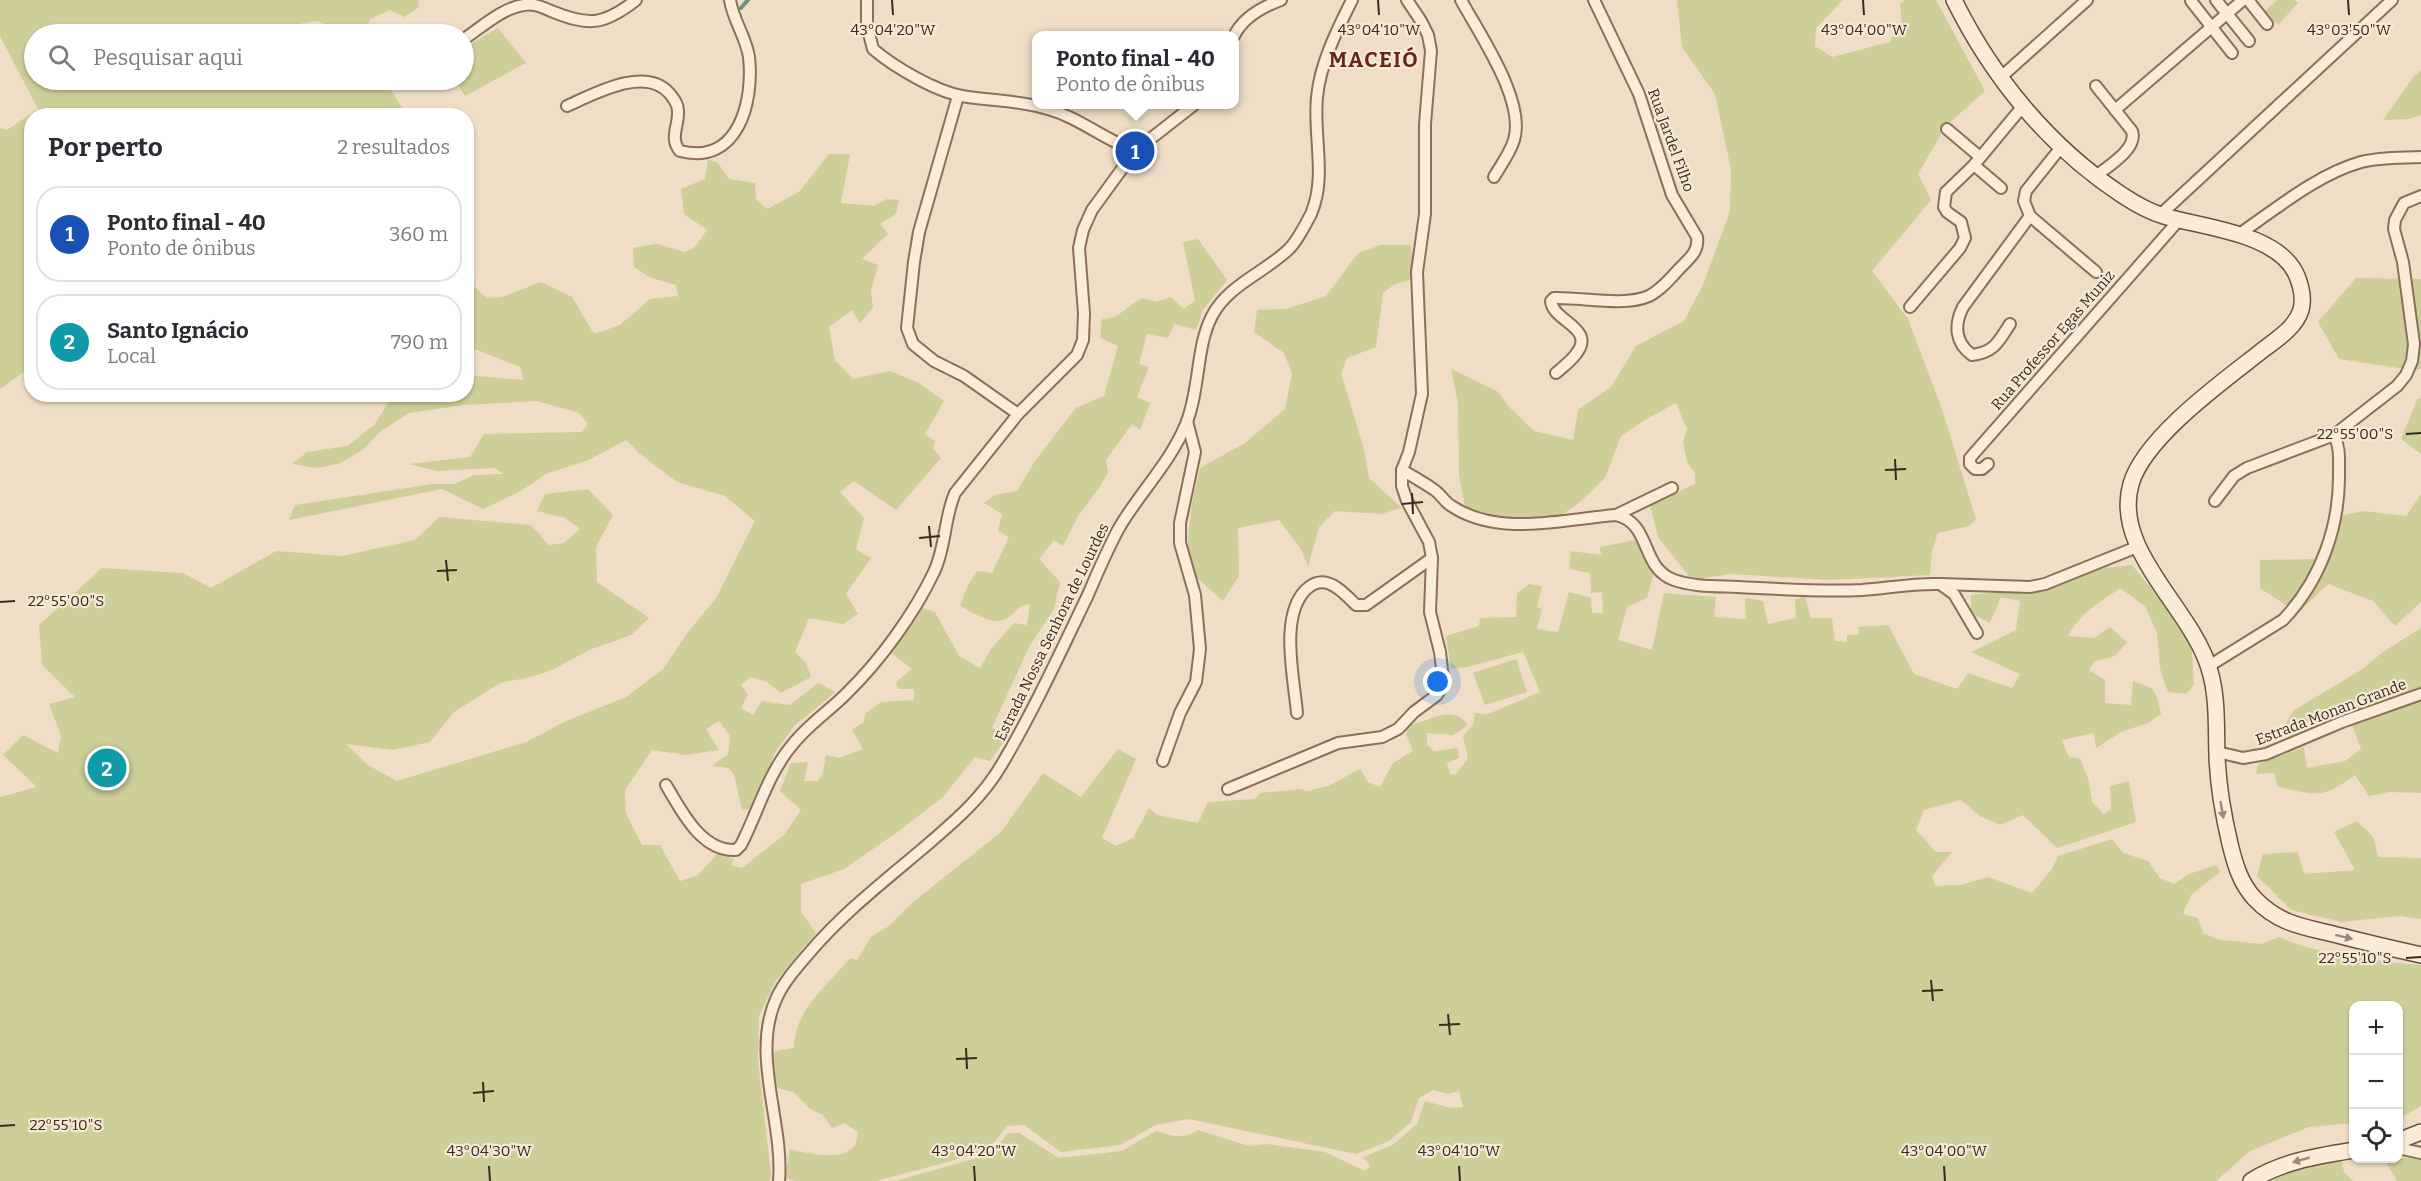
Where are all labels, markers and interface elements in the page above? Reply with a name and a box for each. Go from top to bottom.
text: 43°04'20"W [851,21,936,39]
text: 43°04'10"W [1338,21,1421,39]
text: 43°04'00"W [1821,21,1908,39]
text: 43°03'50"W [2307,21,2392,39]
search box [24,24,474,90]
popup [1032,31,1239,109]
icon: search [45,41,78,74]
text: Pesquisar aqui [93,44,243,71]
text: Ponto final - 40 [1056,45,1215,72]
district label: MACEIÓ [1329,46,1419,73]
text: Ponto de ônibus [1056,72,1205,96]
street label: Rua Jardel Filho [1644,86,1698,194]
pin: 1 [1116,128,1154,174]
text: Por perto [48,132,163,163]
text: 2 resultados [337,135,450,159]
text: Ponto final - 40 [107,209,266,236]
text: 1 [65,222,74,246]
text: 360 m [389,222,448,246]
text: Ponto de ônibus [107,236,256,260]
street label: Rua Professor Egas Muniz [1987,266,2119,414]
text: Santo Ignácio [107,317,249,344]
text: 2 [64,330,75,354]
text: 790 m [391,330,448,354]
text: Local [107,344,156,368]
text: 22°55'00"S [2317,425,2393,443]
street label: Estrada Nossa Senhora de Lourdes [991,520,1113,744]
text: 22°55'00"S [28,592,104,610]
your location [1423,667,1452,696]
street label: Estrada Monan Grande [2253,675,2409,749]
pin: 2 [88,746,126,790]
one-way arrow [2218,800,2227,819]
one-way arrow [2335,932,2353,942]
text: 22°55'10"S [2319,949,2391,967]
map controls [2349,1001,2403,1163]
button: + [2349,1001,2403,1055]
button: − [2349,1055,2403,1109]
button: locate [2349,1109,2403,1163]
text: 22°55'10"S [30,1116,102,1134]
text: 43°04'30"W [446,1142,532,1160]
text: 43°04'20"W [932,1142,1017,1160]
text: 43°04'10"W [1418,1142,1501,1160]
text: 43°04'00"W [1901,1142,1988,1160]
one-way arrow [2291,1156,2309,1165]

